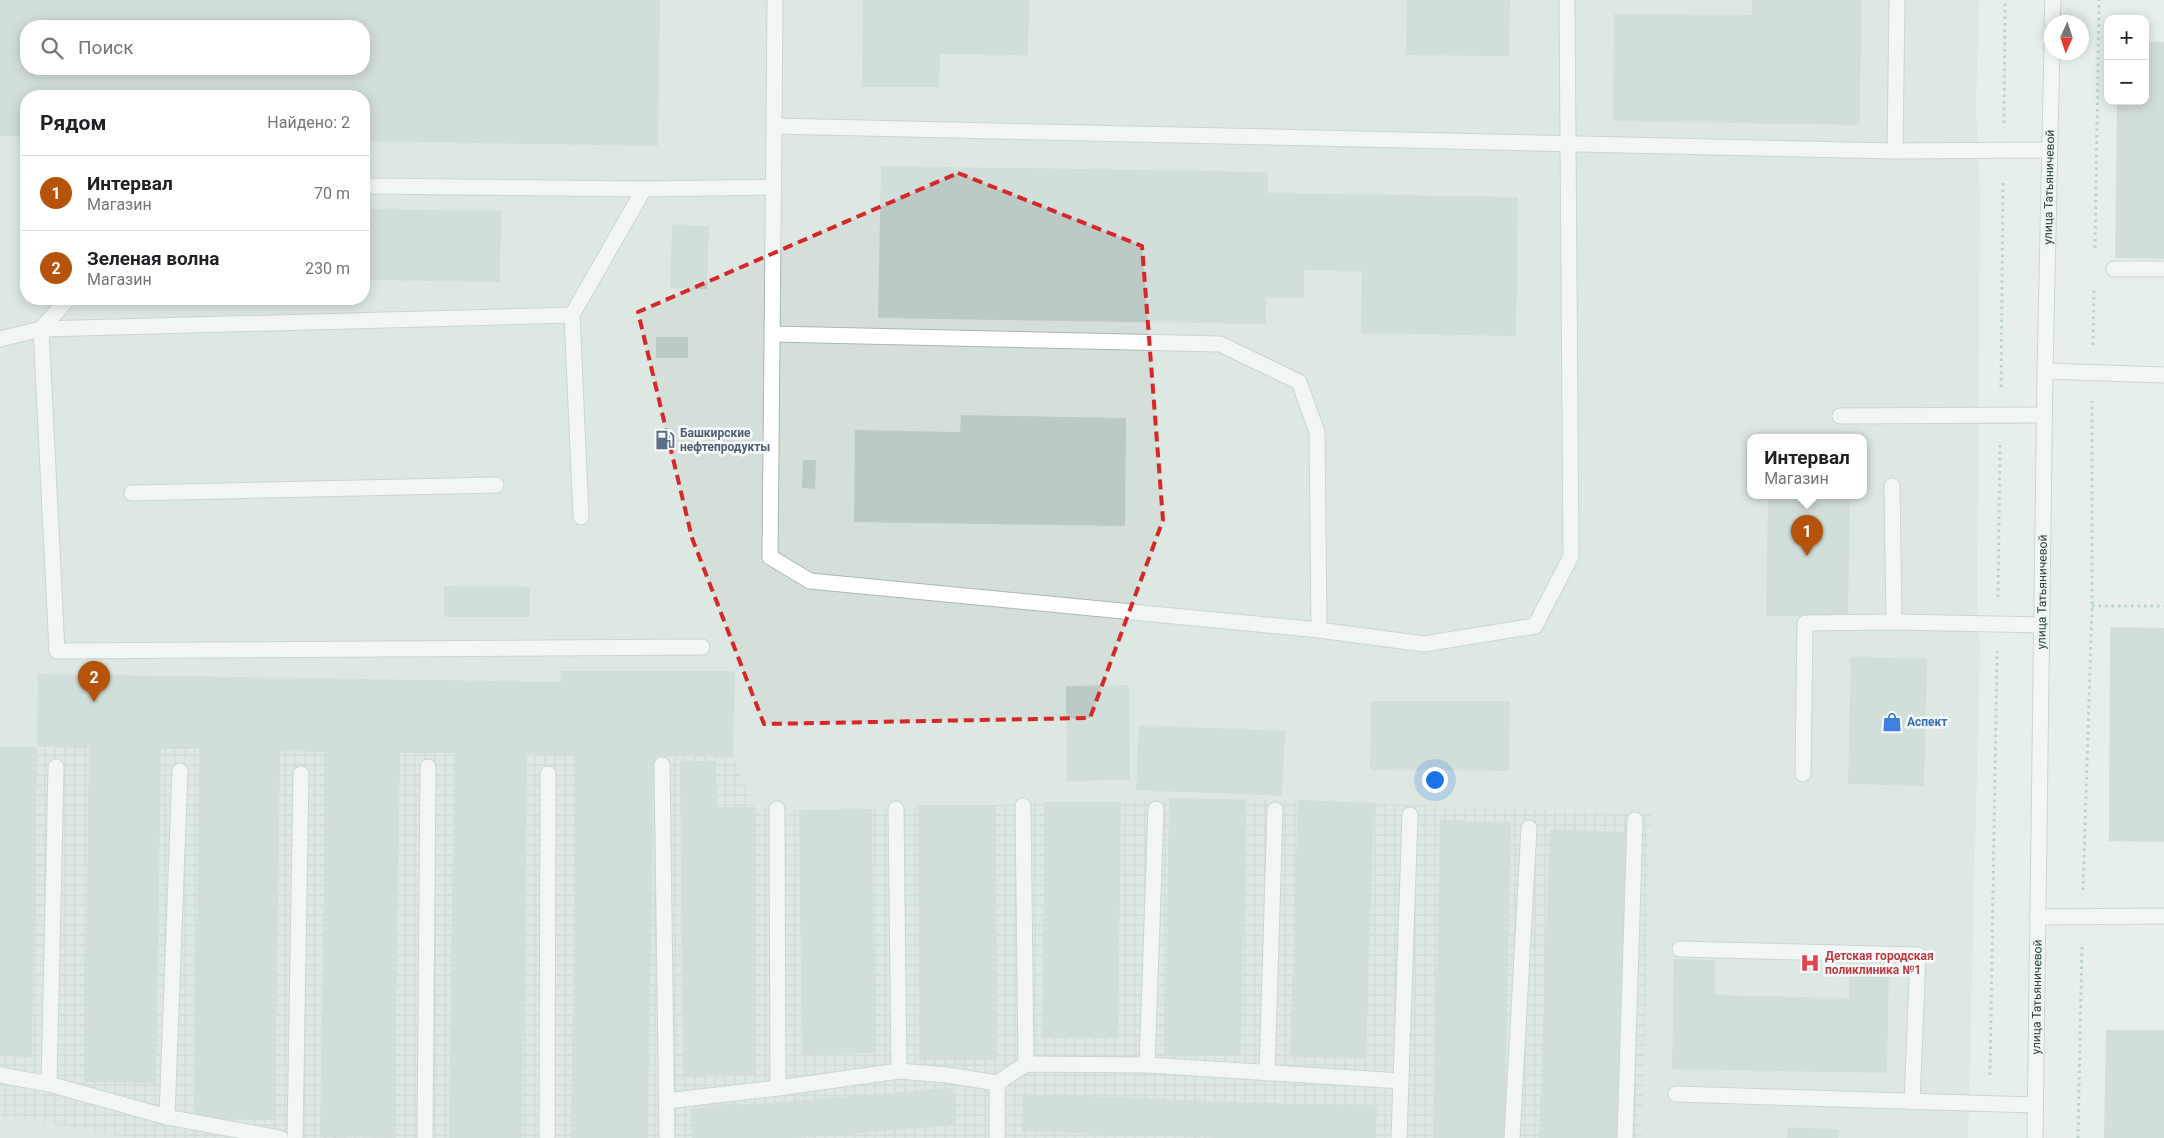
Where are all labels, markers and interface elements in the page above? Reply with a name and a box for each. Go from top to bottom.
north arrow [2044,15,2089,60]
map controls [2104,15,2149,105]
button: + [2104,15,2149,60]
search box [20,20,370,75]
icon: search [38,34,66,62]
text: Поиск [78,36,134,59]
button: − [2104,60,2149,105]
text: Рядом [40,111,106,135]
text: Найдено: 2 [267,113,350,132]
street label: улица Татьяничевой [2041,129,2057,245]
text: Интервал [87,172,173,195]
text: 1 [51,184,61,203]
text: 70 m [314,184,350,203]
text: Магазин [87,195,152,214]
text: Зеленая волна [87,247,219,270]
text: 2 [51,259,61,278]
text: 230 m [305,259,350,278]
text: Магазин [87,270,152,289]
place label: Башкирские нефтепродукты [680,426,770,454]
fuel station icon: Башкирские нефтепродукты [654,429,676,451]
popup [1747,434,1867,499]
text: Интервал [1764,446,1850,469]
text: Магазин [1764,469,1829,488]
pin: 1 [1791,515,1823,556]
street label: улица Татьяничевой [2034,534,2050,650]
pin: 2 [78,661,110,702]
shop icon: Аспект [1881,711,1903,733]
place label: Аспект [1907,715,1947,729]
your location [1422,767,1448,793]
street label: улица Татьяничевой [2029,939,2045,1055]
place label: Детская городская поликлиника №1 [1825,949,1934,977]
hospital icon: Детская городская поликлиника №1 [1799,952,1821,974]

